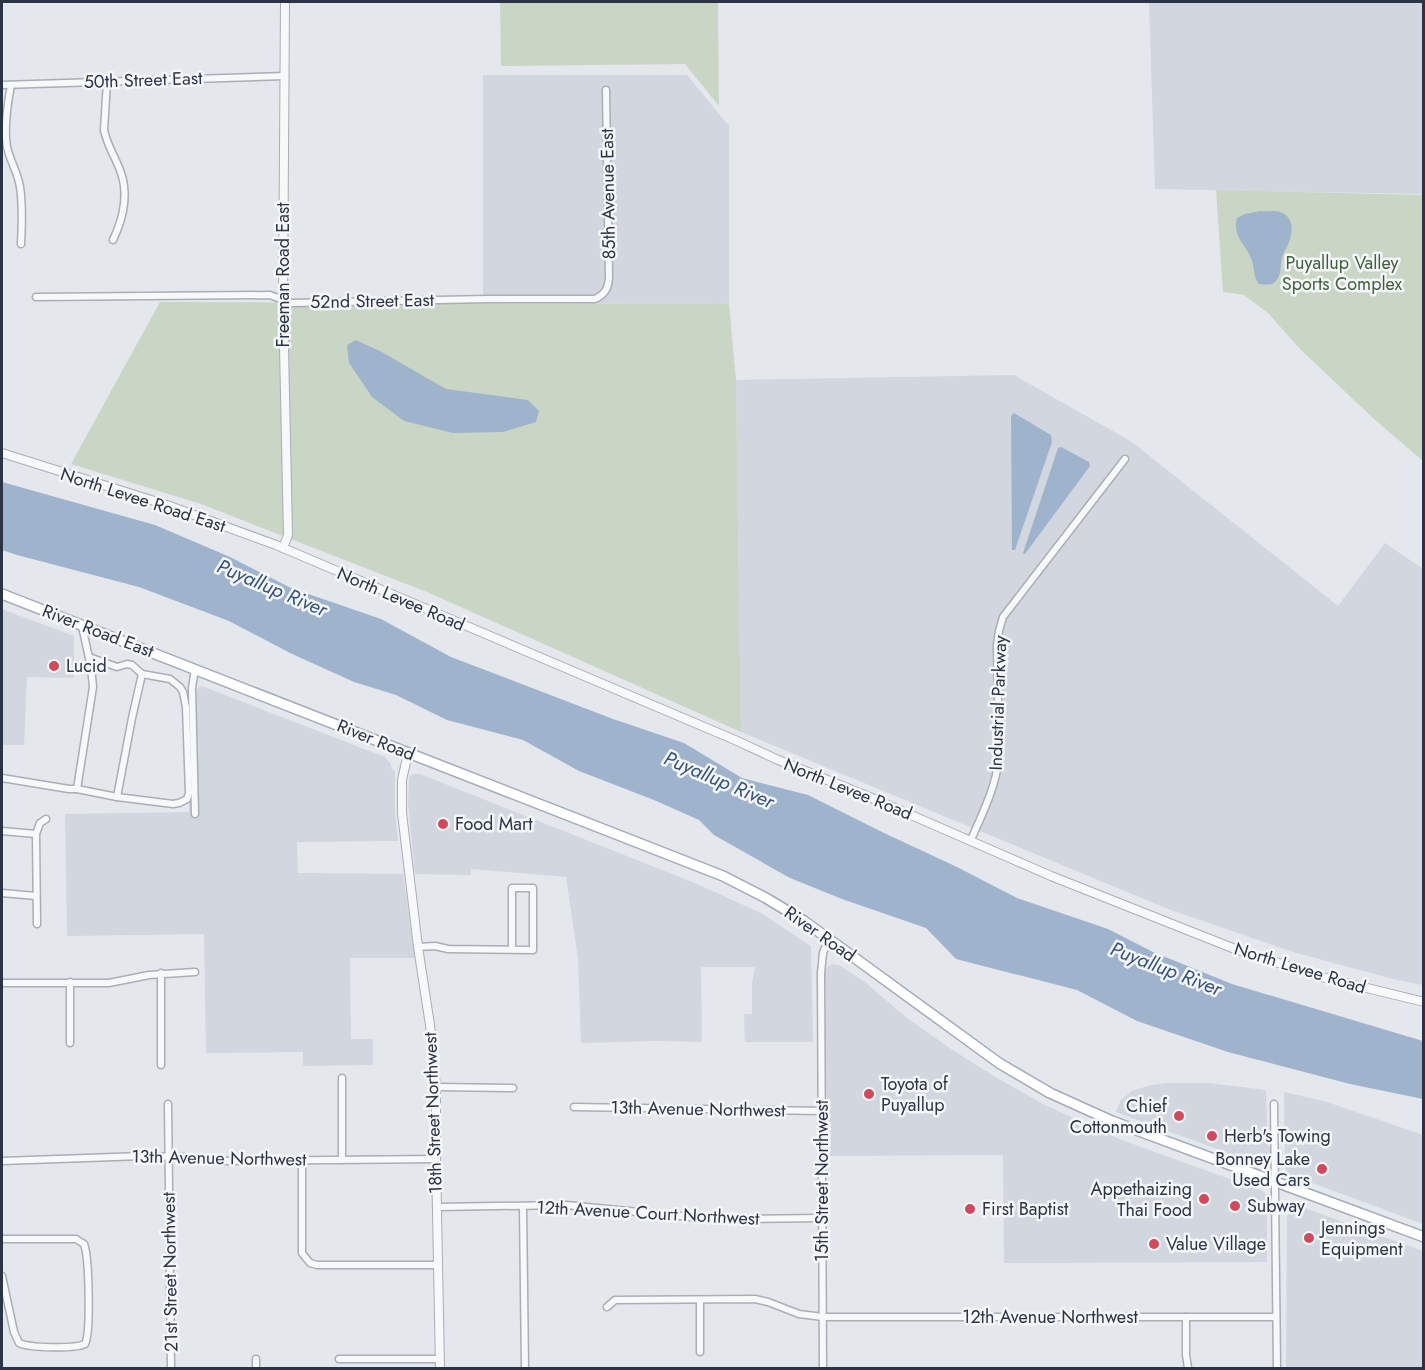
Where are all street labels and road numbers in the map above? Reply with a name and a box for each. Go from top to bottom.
street label: 50th Street East [83,65,203,95]
street label: 85th Avenue East [594,128,622,260]
street label: Freeman Road East [270,202,296,348]
street label: 52nd Street East [310,287,435,315]
street label: North Levee Road East [57,461,230,539]
street label: North Levee Road [333,560,469,638]
street label: River Road East [38,598,158,664]
street label: Industrial Parkway [983,635,1013,771]
street label: River Road [333,713,419,767]
street label: North Levee Road [780,751,916,827]
street label: River Road [779,900,861,968]
street label: North Levee Road [1231,936,1369,1000]
street label: 18th Street Northwest [417,1031,449,1194]
street label: 13th Avenue Northwest [610,1094,786,1124]
street label: 15th Street Northwest [809,1099,835,1262]
street label: 13th Avenue Northwest [131,1143,307,1173]
street label: 21st Street Northwest [156,1191,184,1352]
street label: 12th Avenue Court Northwest [536,1194,761,1232]
street label: 12th Avenue Northwest [962,1304,1138,1330]

